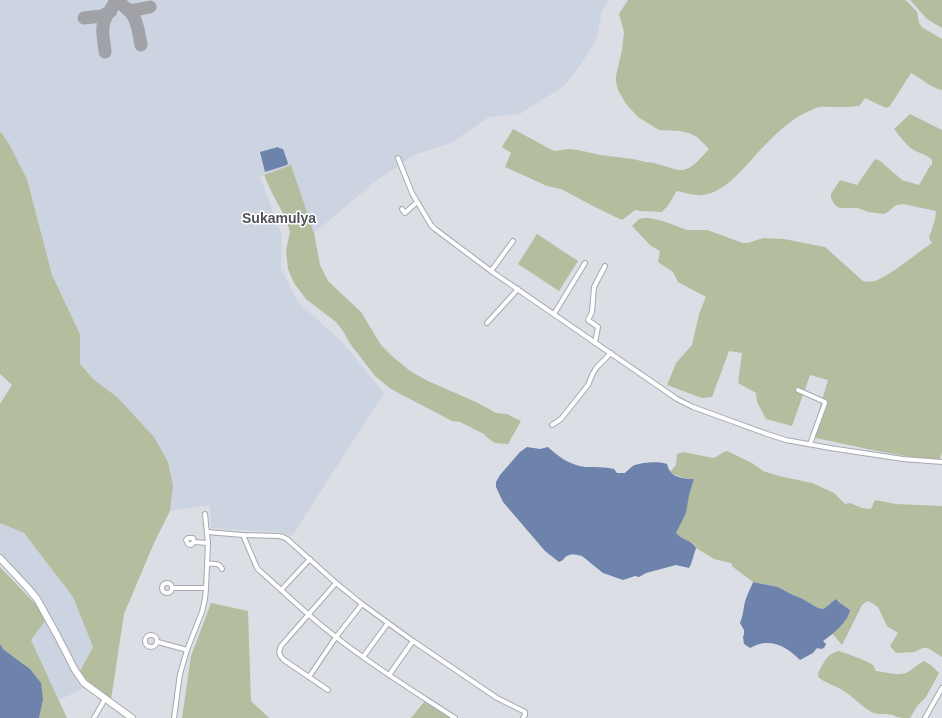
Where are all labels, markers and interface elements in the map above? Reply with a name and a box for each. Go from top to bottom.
district label: Sukamulya [242,210,316,226]

